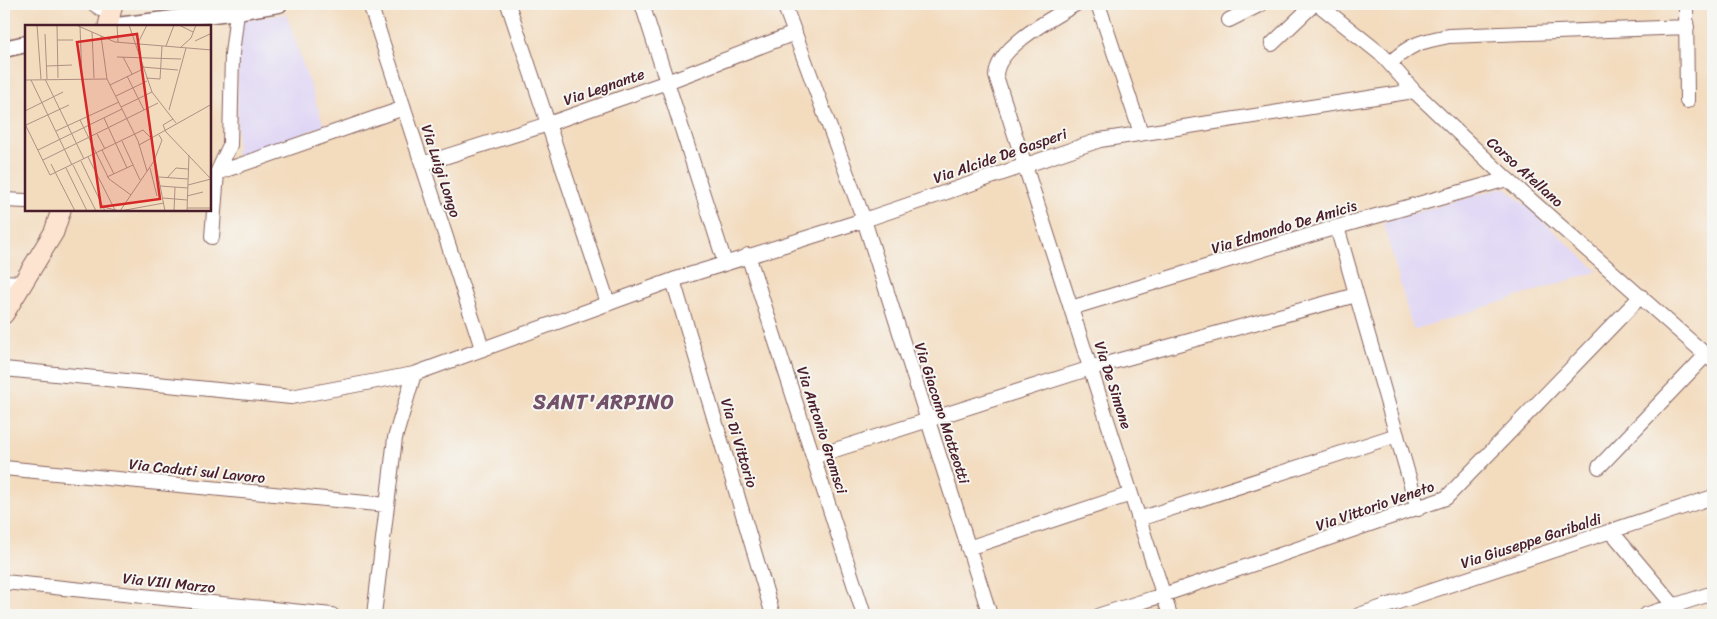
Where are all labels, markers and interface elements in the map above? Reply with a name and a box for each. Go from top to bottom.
inset map [25,25,211,211]
street label: Via Legnante [560,61,648,113]
street label: Via Luigi Longo [414,121,468,221]
street label: Via Alcide De Gasperi [930,121,1071,191]
street label: Corso Atellano [1480,130,1570,214]
street label: Via Edmondo De Amicis [1208,192,1361,262]
street label: Via De Simone [1087,338,1139,432]
street label: Via Giacomo Matteotti [907,339,977,488]
street label: Via Antonio Gramsci [789,363,855,498]
district label: SANT'ARPINO [532,385,675,420]
street label: Via Di Vittorio [713,395,765,491]
street label: Via Caduti sul Lavoro [128,451,267,491]
street label: Via Vittorio Veneto [1312,473,1438,538]
street label: Via Giuseppe Garibaldi [1457,506,1606,576]
street label: Via VIII Marzo [121,565,217,601]

